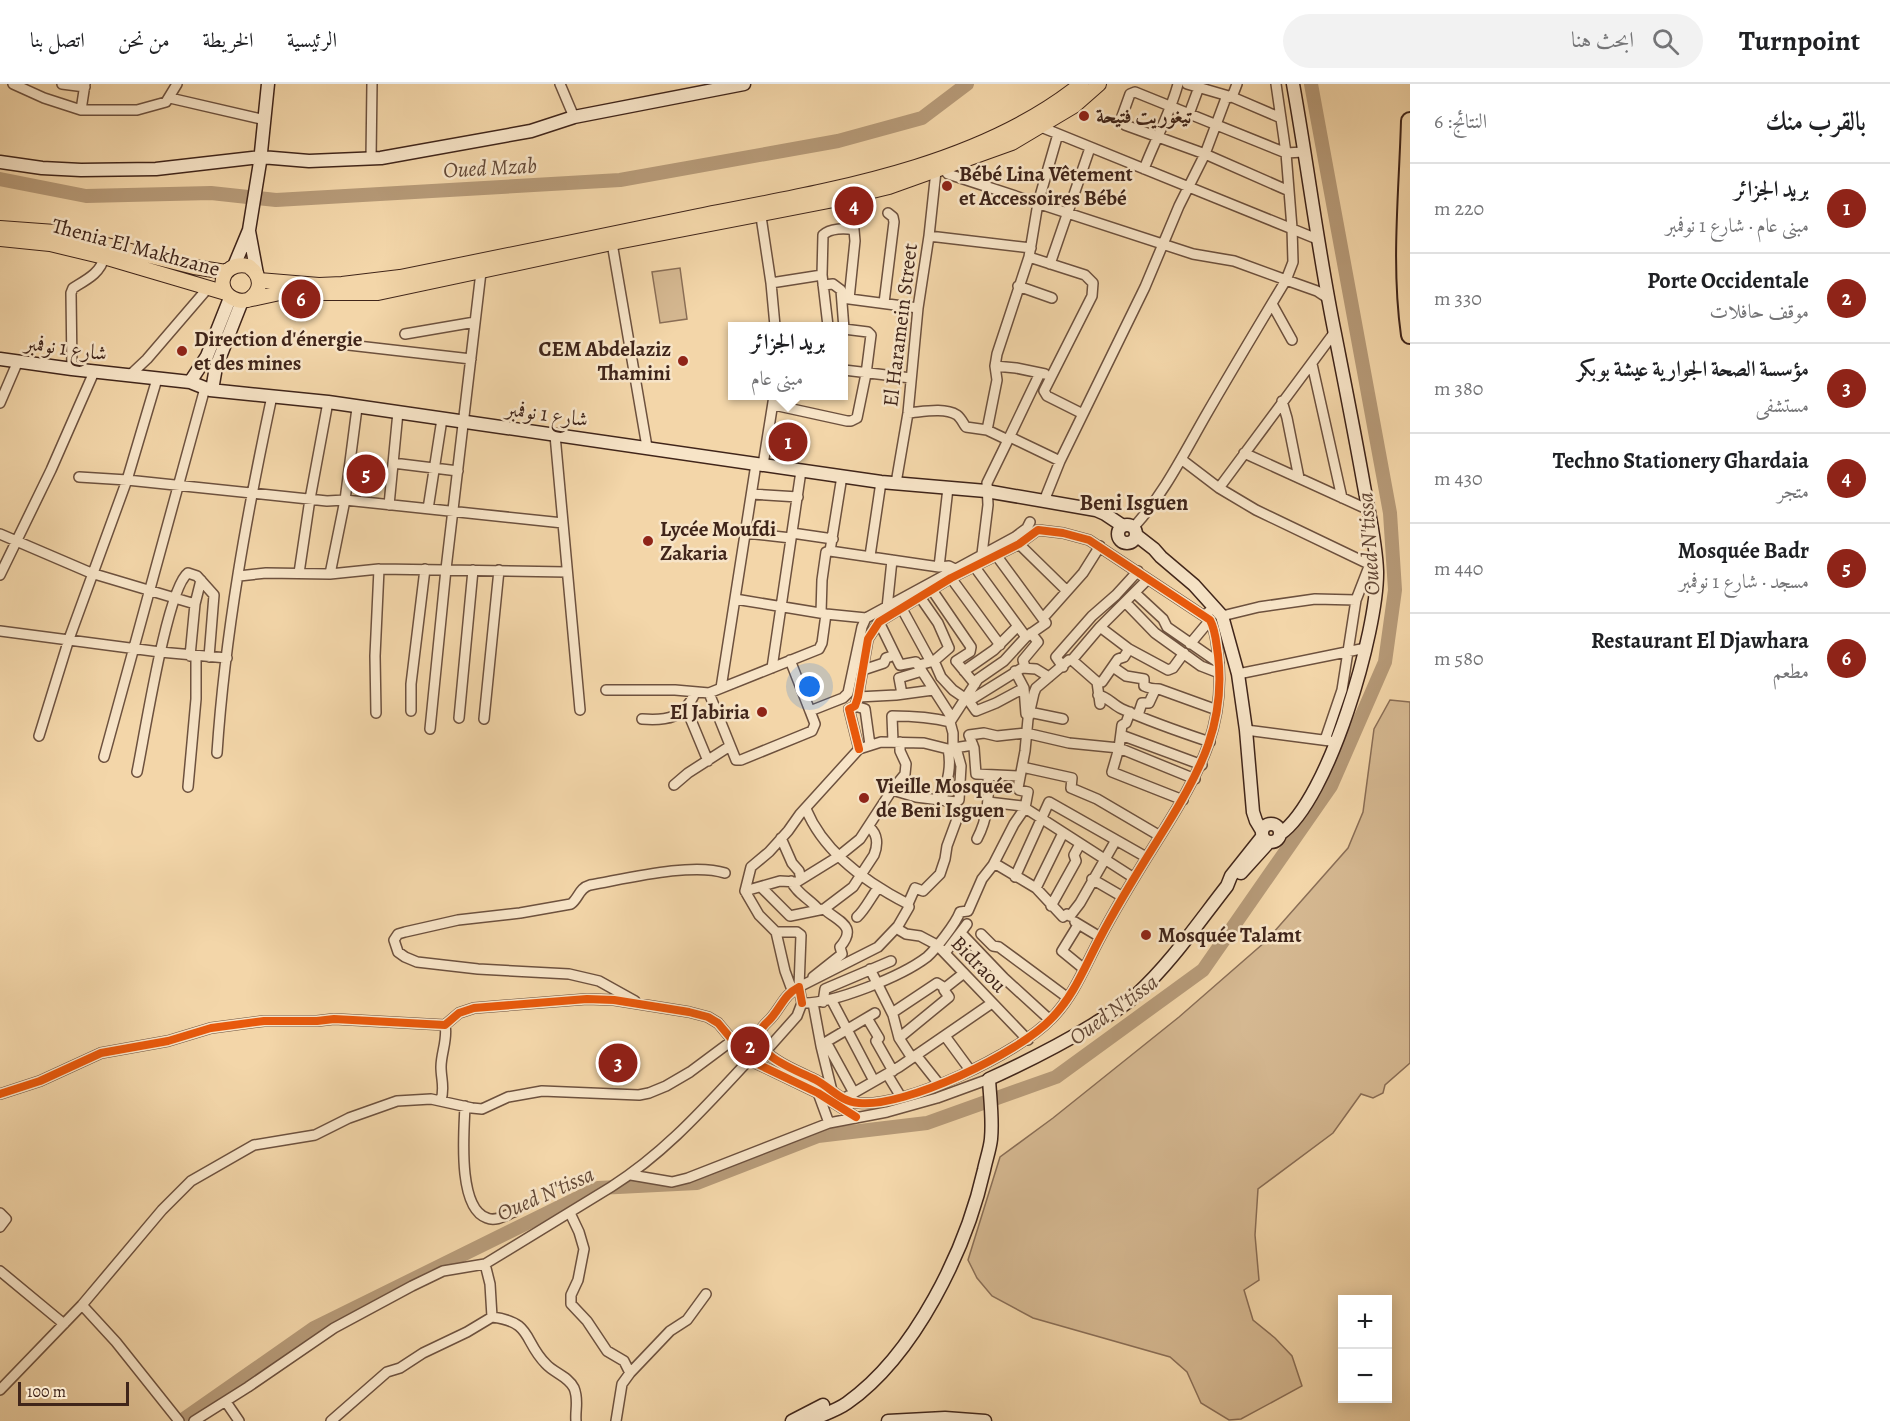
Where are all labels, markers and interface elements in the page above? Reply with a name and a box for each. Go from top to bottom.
search box [1283,14,1703,68]
text: Turnpoint [1739,22,1860,60]
text: ابحث هنا [1571,25,1634,55]
icon: search [1649,25,1682,58]
text: اتصل بنا [30,26,85,54]
text: من نحن [118,26,170,54]
text: الخريطة [203,26,254,54]
text: الرئيسية [287,26,337,54]
place label: تيغوريت فتيحة [1096,102,1193,130]
text: بالقرب منك [1765,104,1866,139]
text: النتائج: 6 [1434,108,1487,135]
marker: تيغوريت فتيحة [1077,109,1091,123]
water label: Oued Mzab [442,151,538,185]
place label: Bébé Lina Vêtement et Accessoires Bébé [959,160,1133,212]
text: بريد الجزائر [1734,174,1809,204]
marker: Bébé Lina Vêtement et Accessoires Bébé [940,179,954,193]
pin: 4 [834,184,874,228]
text: 220 m [1434,195,1484,222]
text: 1 [1843,195,1850,222]
street label: Thenia El Makhzane [49,211,223,283]
text: مبنى عام · شارع 1 نوفمبر [1666,212,1809,239]
street label: El Haramein Street [876,242,924,408]
text: Porte Occidentale [1647,266,1809,296]
pin: 6 [282,276,320,322]
text: 330 m [1434,285,1482,312]
text: 2 [1842,285,1851,312]
text: موقف حافلات [1709,298,1809,325]
popup [728,322,848,400]
place label: Direction d'énergie et des mines [194,325,363,377]
text: بريد الجزائر [751,327,825,357]
street label: شارع 1 نوفمبر [20,328,109,372]
place label: CEM Abdelaziz Thamini [539,335,671,387]
marker: Direction d'énergie et des mines [175,344,189,358]
marker: CEM Abdelaziz Thamini [676,354,690,368]
text: مؤسسة الصحة الجوارية عيشة بوبكر [1578,354,1809,384]
text: مبنى عام [751,365,803,392]
text: 380 m [1434,375,1483,402]
text: 3 [1842,375,1851,402]
text: مستشفى [1756,392,1809,419]
street label: شارع 1 نوفمبر [501,394,590,438]
pin: 1 [768,420,808,464]
text: Techno Stationery Ghardaia [1553,446,1809,476]
pin: 5 [346,452,386,496]
text: 430 m [1434,465,1483,492]
text: 4 [1842,465,1851,492]
text: متجر [1777,478,1809,505]
district label: Beni Isguen [1080,488,1188,518]
water label: Oued N'tissa [1350,491,1388,597]
place label: Lycée Moufdi Zakaria [660,515,776,567]
marker: Lycée Moufdi Zakaria [641,534,655,548]
text: Mosquée Badr [1678,536,1809,566]
text: 440 m [1434,555,1483,582]
text: 5 [1842,555,1851,582]
text: مسجد · شارع 1 نوفمبر [1679,568,1809,595]
text: Restaurant El Djawhara [1591,626,1809,656]
text: 580 m [1434,645,1484,672]
text: 6 [1842,645,1851,672]
text: مطعم [1772,658,1809,685]
your location [795,672,824,701]
place label: El Jabiria [670,698,751,726]
marker: El Jabiria [755,705,769,719]
place label: Vieille Mosquée de Beni Isguen [875,772,1013,824]
marker: Vieille Mosquée de Beni Isguen [857,791,871,805]
place label: Mosquée Talamt [1158,921,1302,949]
marker: Mosquée Talamt [1139,928,1153,942]
street label: Bidraou [945,929,1013,999]
water label: Oued N'tissa [1063,967,1164,1052]
pin: 2 [730,1024,770,1068]
pin: 3 [598,1040,638,1086]
water label: Oued N'tissa [492,1159,599,1229]
map controls [1338,1295,1392,1403]
button: + [1338,1295,1392,1349]
button: − [1338,1349,1392,1403]
scale bar [18,1379,129,1406]
text: 100 m [27,1381,66,1403]

